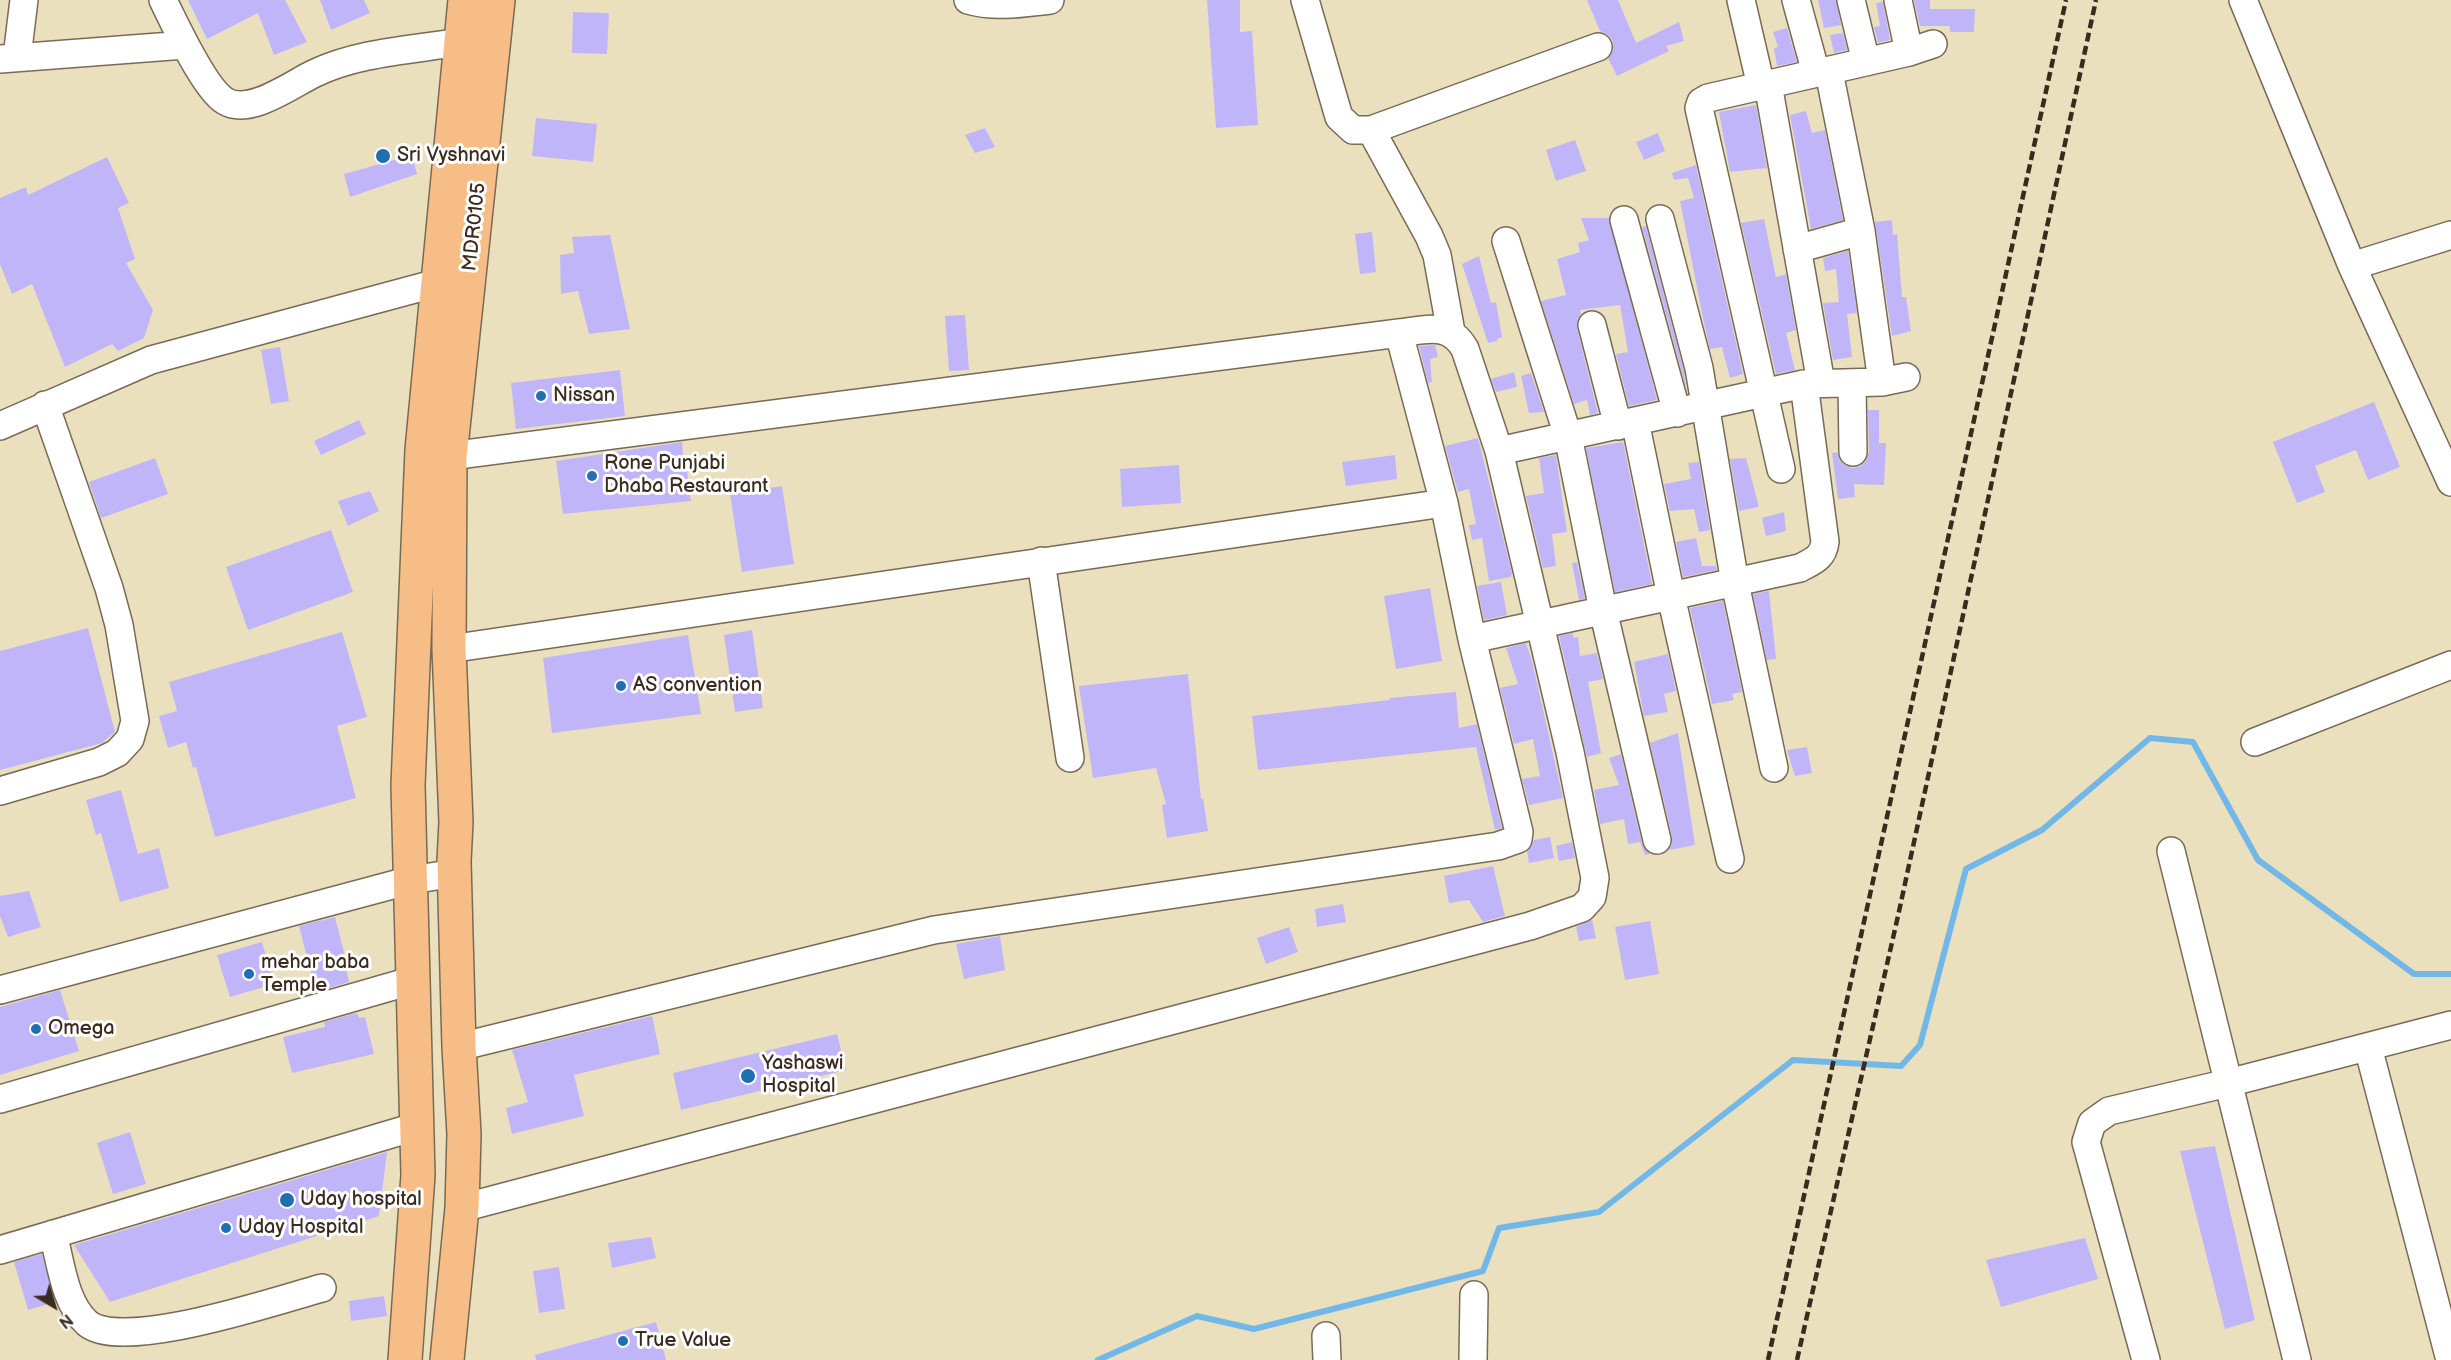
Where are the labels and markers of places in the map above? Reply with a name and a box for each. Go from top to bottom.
place label: Sri Vyshnavi [397,144,505,168]
marker: Sri Vyshnavi [374,147,392,165]
place label: Nissan [553,384,615,408]
marker: Nissan [534,389,548,403]
place label: Rone Punjabi Dhaba Restaurant [604,452,768,499]
marker: Rone Punjabi Dhaba Restaurant [585,469,599,483]
place label: AS convention [633,674,762,698]
marker: AS convention [614,679,628,693]
place label: mehar baba Temple [261,951,370,998]
marker: mehar baba Temple [242,967,256,981]
place label: Omega [48,1017,115,1041]
marker: Omega [29,1022,43,1036]
place label: Yashaswi Hospital [762,1052,843,1099]
marker: Yashaswi Hospital [739,1067,757,1085]
place label: Uday hospital [300,1188,422,1212]
marker: Uday hospital [278,1191,296,1209]
place label: Uday Hospital [238,1216,363,1240]
marker: Uday Hospital [219,1221,233,1235]
place label: True Value [635,1329,731,1353]
marker: True Value [616,1334,630,1348]

